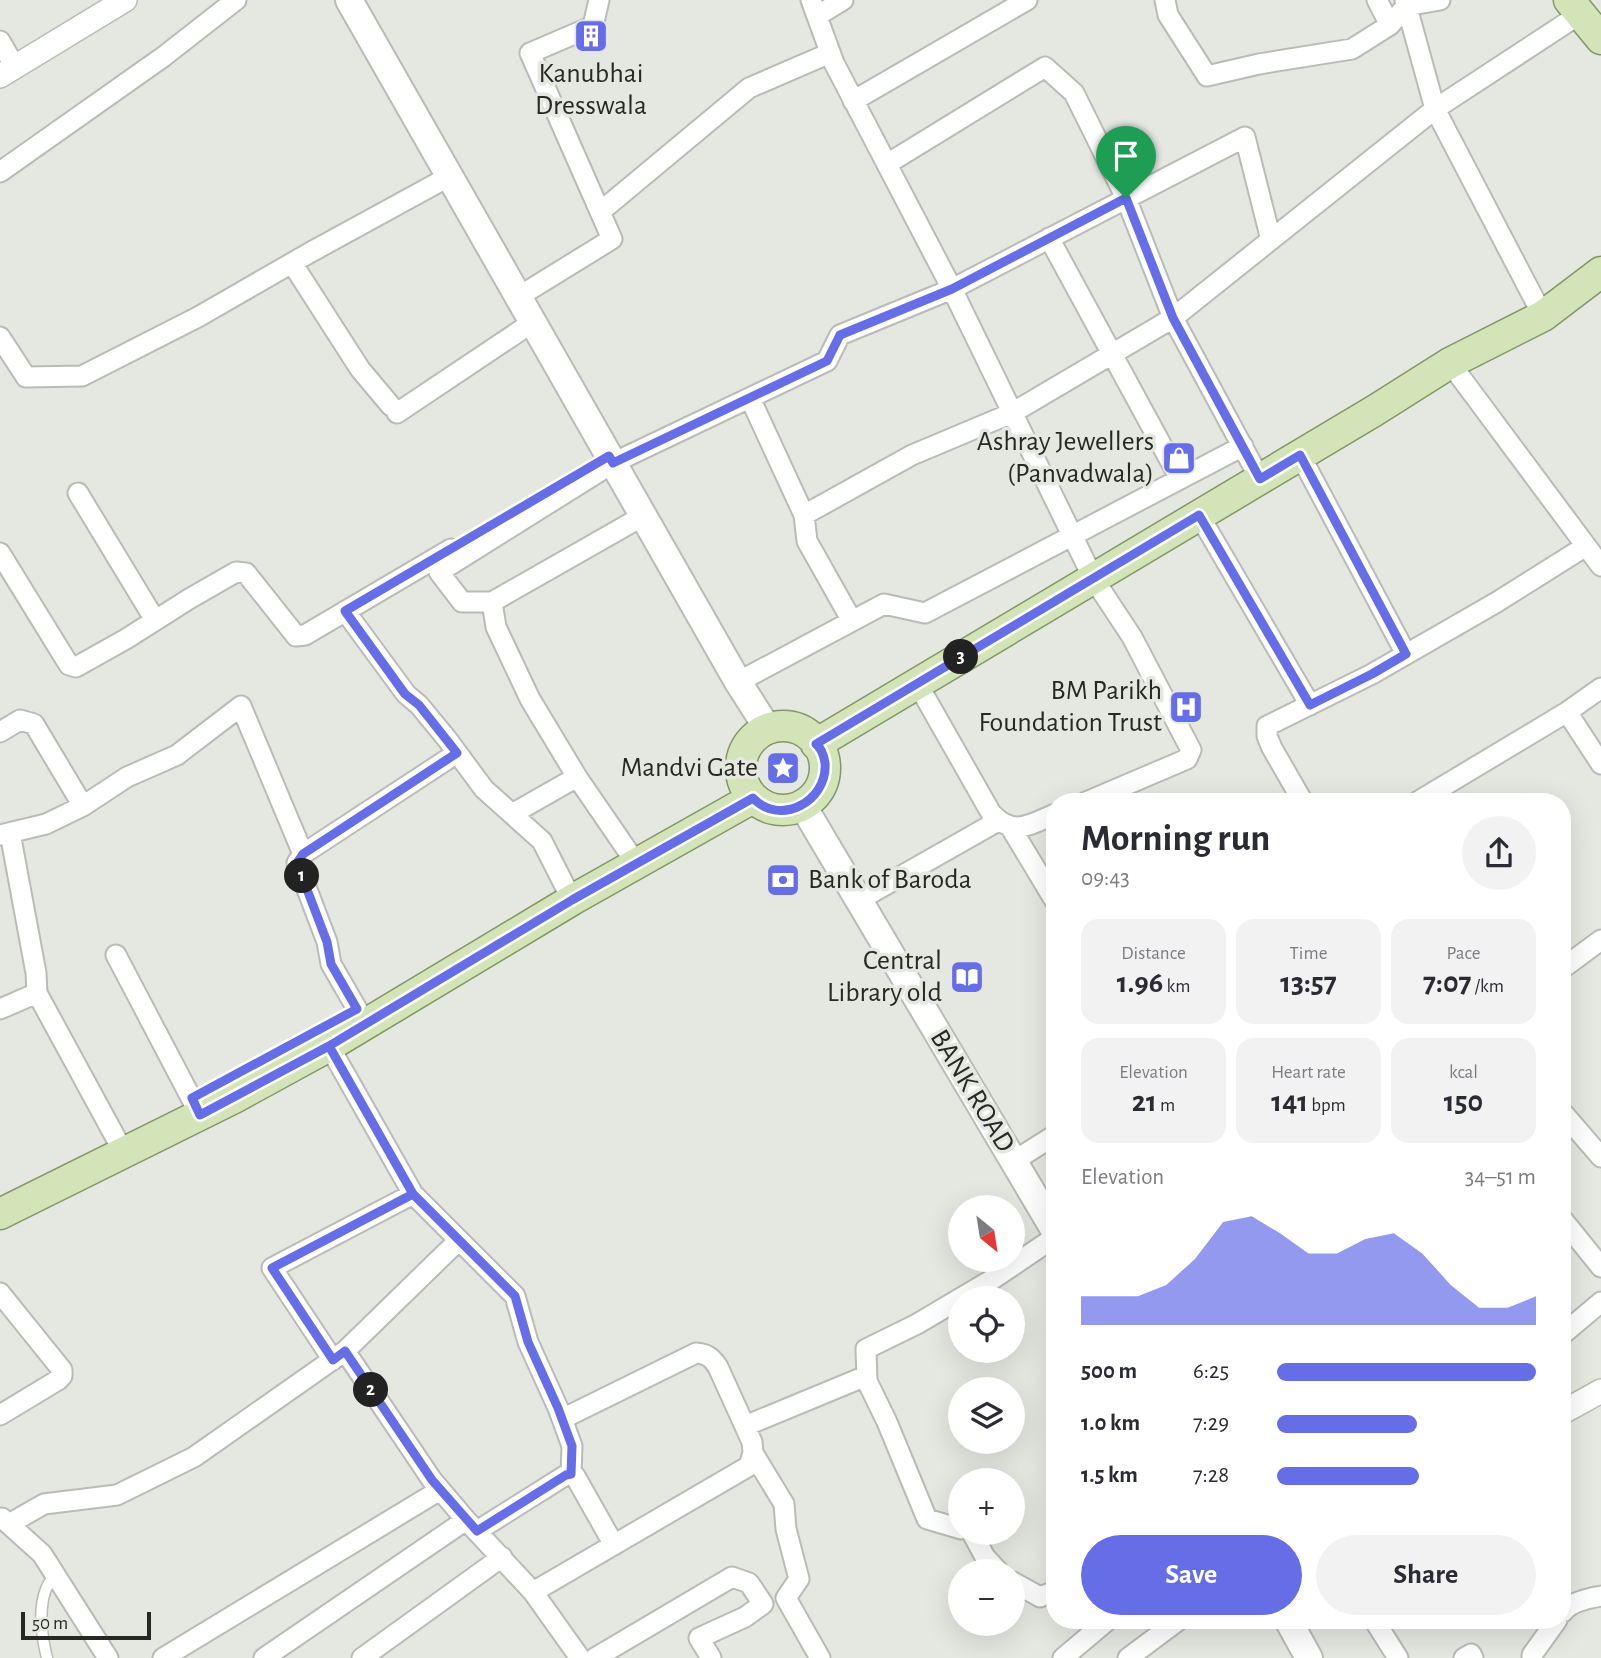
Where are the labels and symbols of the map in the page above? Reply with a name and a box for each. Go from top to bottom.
building icon: Kanubhai Dresswala [572,17,610,55]
place label: Kanubhai Dresswala [535,60,647,120]
pin [1096,126,1156,198]
place label: Ashray Jewellers (Panvadwala) [977,428,1154,488]
shop icon: Ashray Jewellers (Panvadwala) [1160,439,1198,477]
pin: 3 [944,640,978,674]
place label: BM Parikh Foundation Trust [978,677,1162,737]
hospital icon: BM Parikh Foundation Trust [1167,688,1205,726]
place icon: Mandvi Gate [764,749,802,787]
place label: Mandvi Gate [620,754,758,782]
pin: 1 [284,858,320,894]
bank icon: Bank of Baroda [764,861,802,899]
place label: Bank of Baroda [808,866,972,894]
place label: Central Library old [827,947,942,1007]
library icon: Central Library old [948,958,986,996]
street label: BANK ROAD [925,1025,1019,1157]
north arrow [948,1195,1026,1272]
pin: 2 [354,1372,388,1408]
scale bar [21,1609,150,1641]

